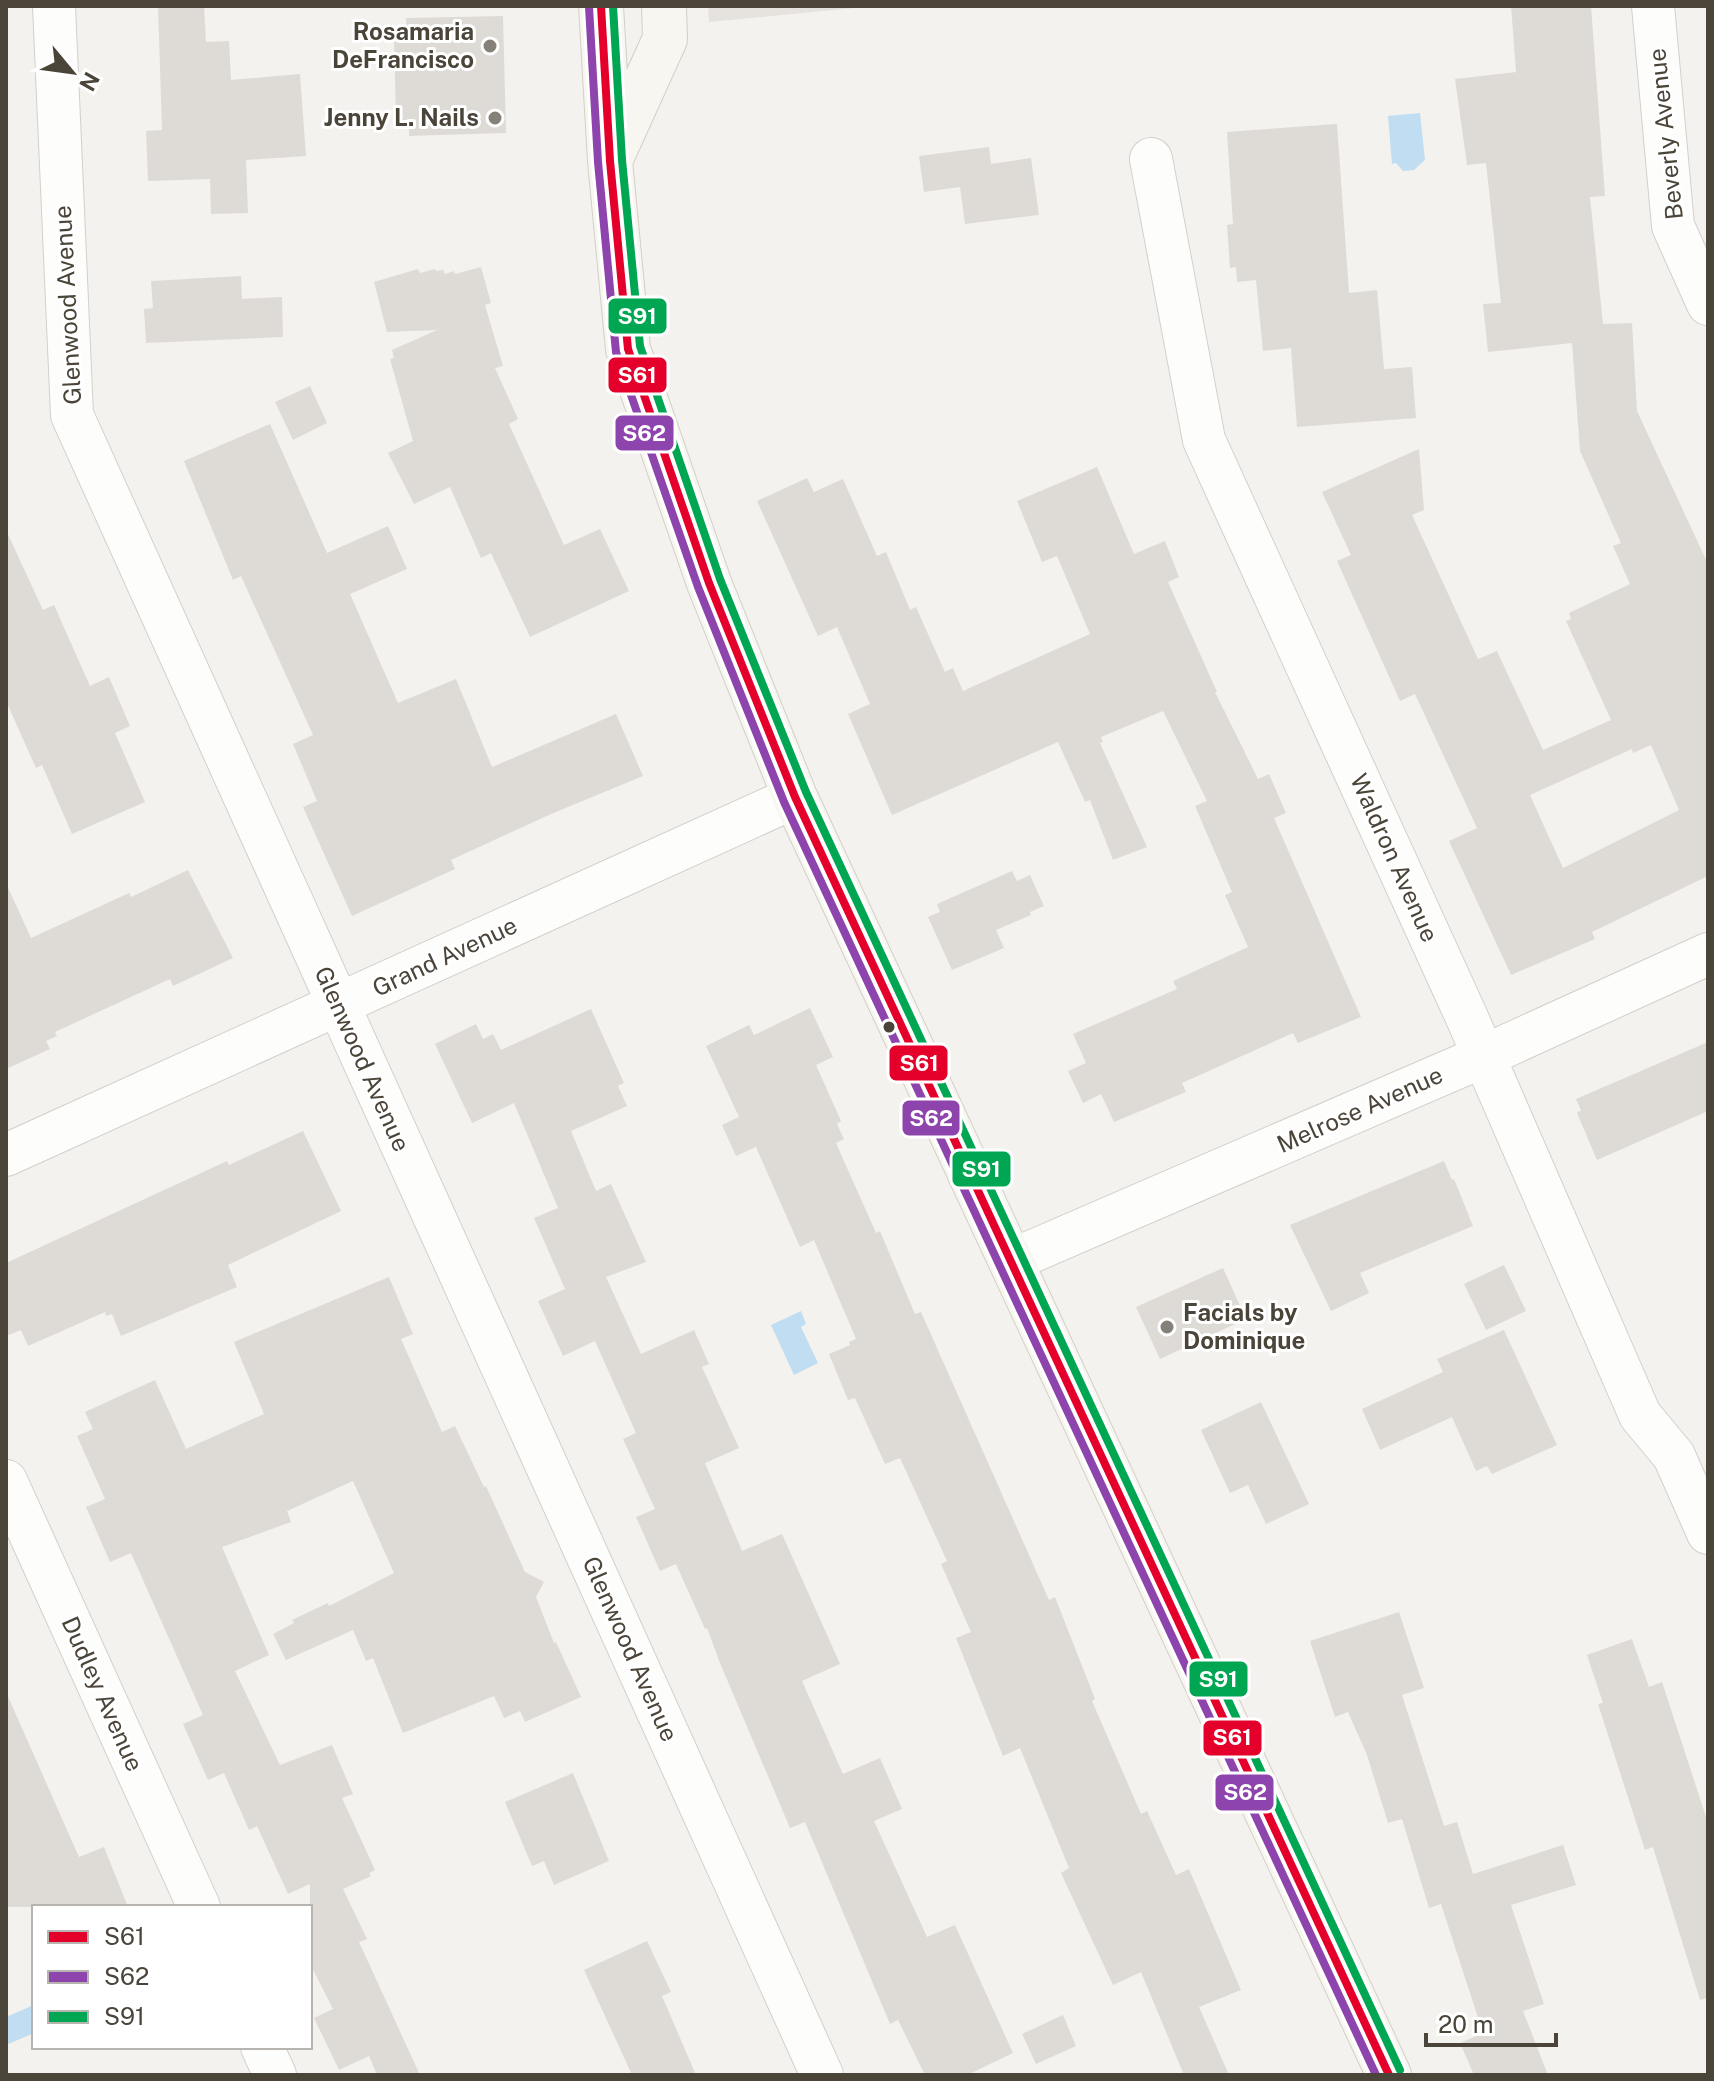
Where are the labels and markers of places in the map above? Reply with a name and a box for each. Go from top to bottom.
place label: Rosamaria DeFrancisco [332,17,474,73]
marker: Rosamaria DeFrancisco [481,37,499,55]
place label: Jenny L. Nails [324,103,479,131]
marker: Jenny L. Nails [486,109,504,127]
unlabelled marker [881,1019,897,1035]
place label: Facials by Dominique [1183,1298,1305,1354]
marker: Facials by Dominique [1158,1318,1176,1336]

